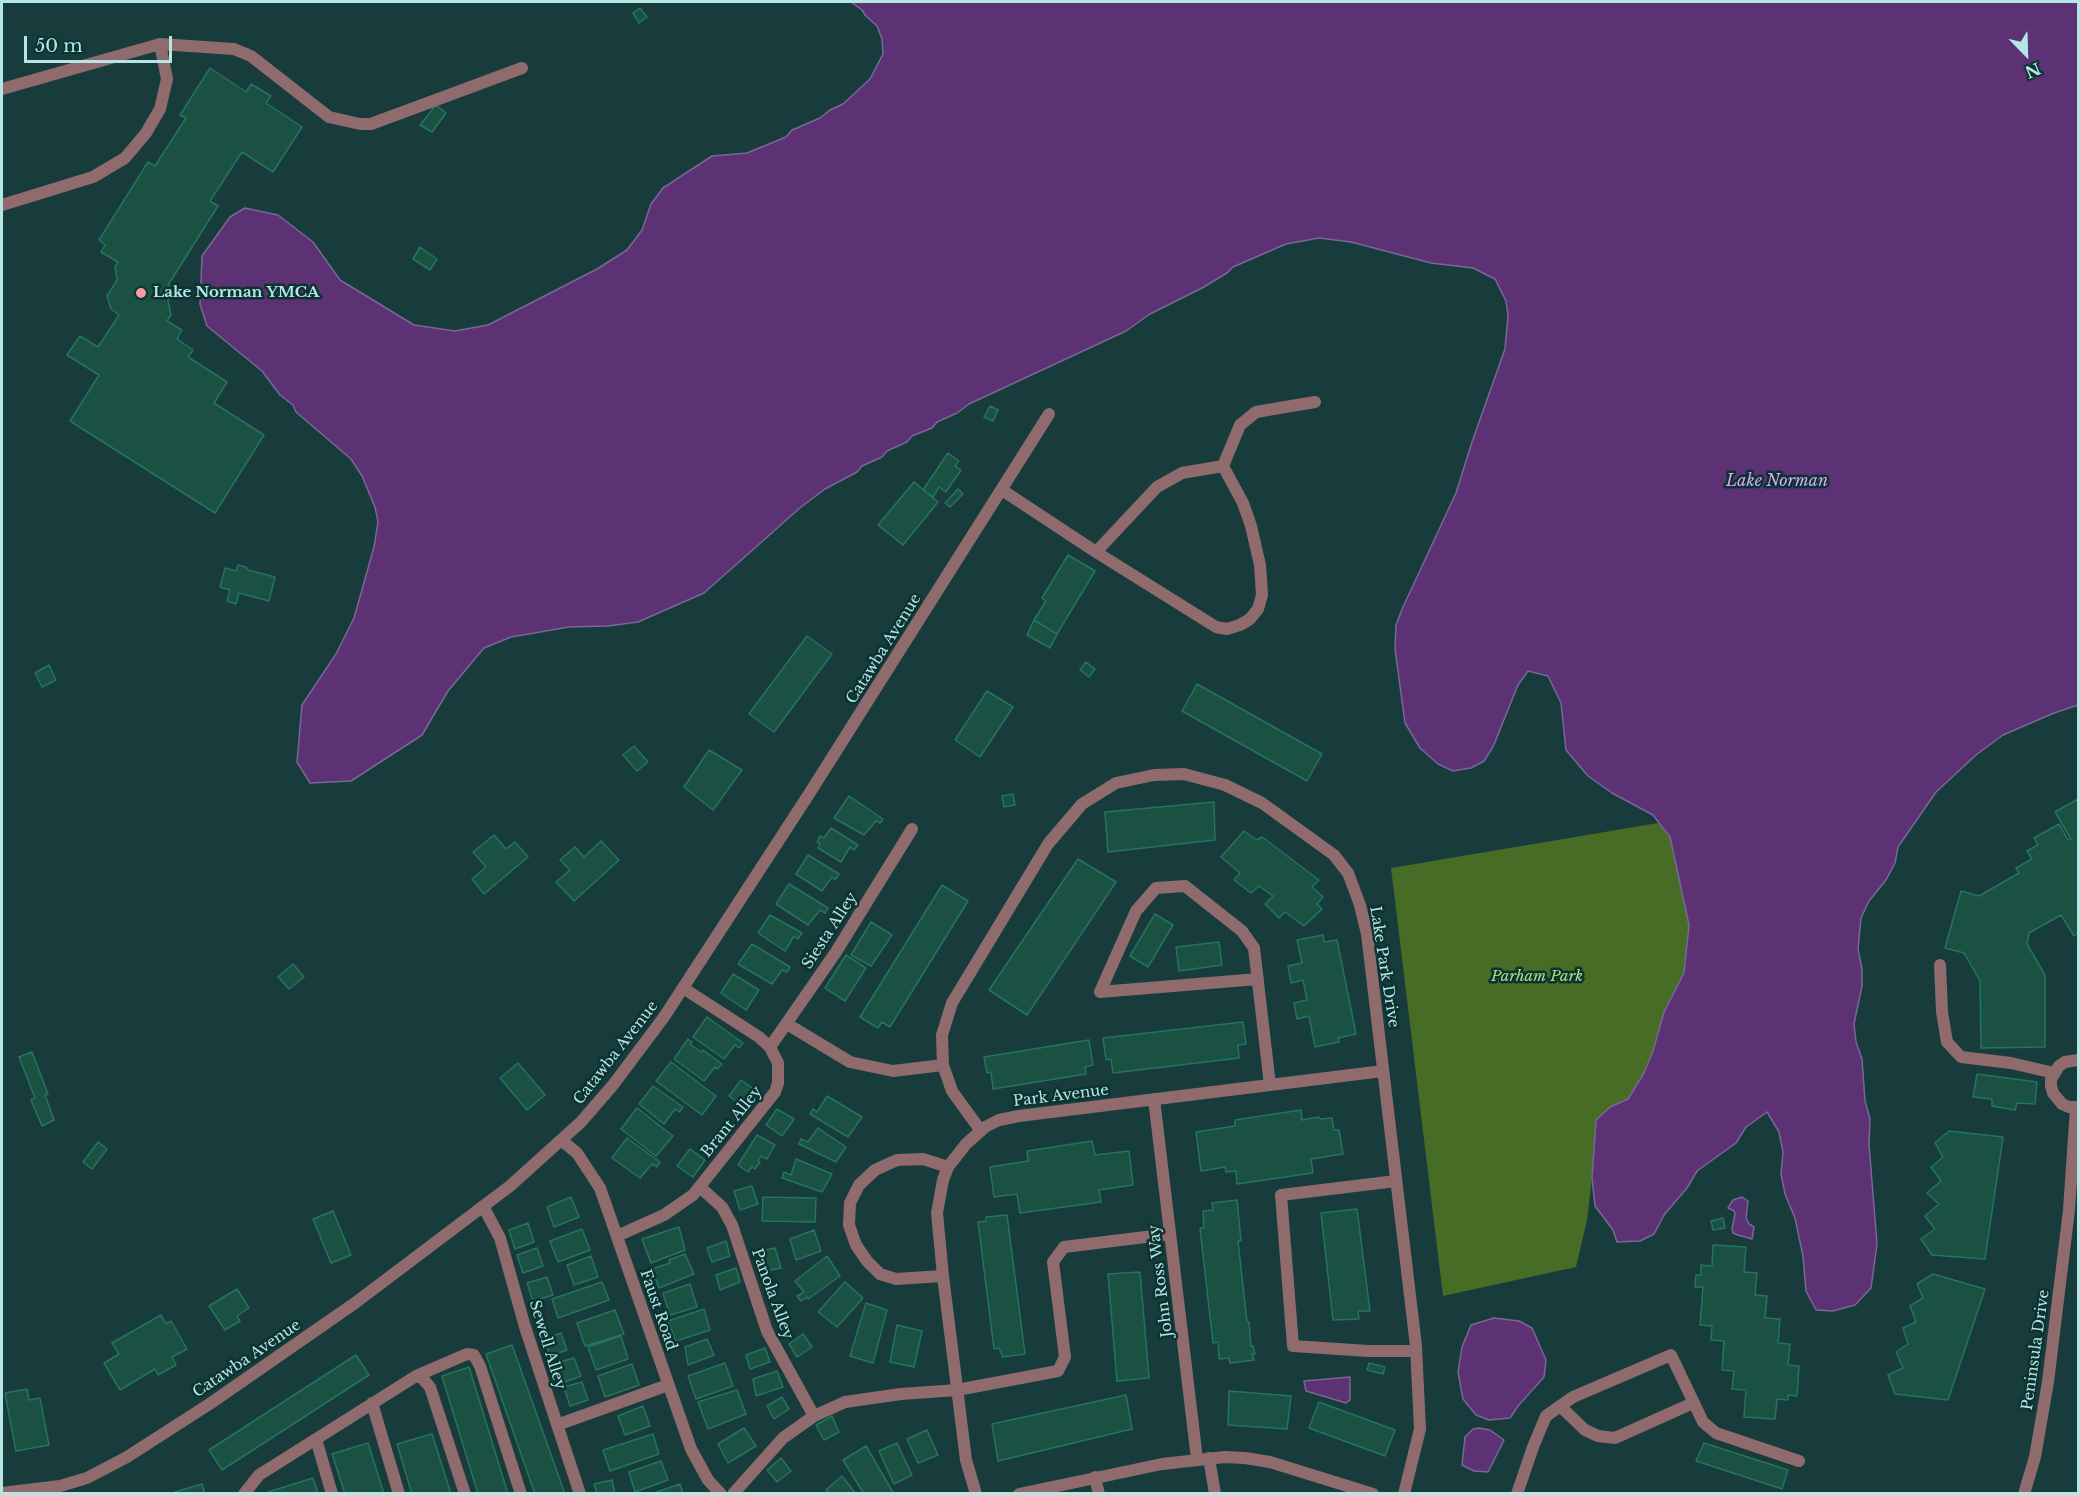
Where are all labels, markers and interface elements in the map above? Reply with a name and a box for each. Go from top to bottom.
scale bar [27,24,176,62]
north arrow [1996,24,2056,84]
text: 50 m [35,35,83,57]
text: N [2022,58,2044,83]
place label: Lake Norman YMCA [153,284,319,302]
marker: Lake Norman YMCA [134,286,148,300]
water label: Lake Norman [1726,471,1828,491]
street label: Catawba Avenue [843,591,925,707]
street label: Siesta Alley [799,889,861,973]
street label: Lake Park Drive [1366,905,1402,1029]
park label: Parham Park [1491,968,1583,986]
street label: Catawba Avenue [570,998,662,1108]
street label: Park Avenue [1012,1081,1110,1111]
street label: Brant Alley [698,1083,766,1161]
street label: John Ross Way [1145,1224,1177,1338]
street label: Panola Alley [747,1246,797,1342]
street label: Faust Road [636,1267,680,1353]
street label: Peninsula Drive [2019,1289,2053,1411]
street label: Sewell Alley [525,1298,569,1392]
street label: Catawba Avenue [190,1316,304,1402]

